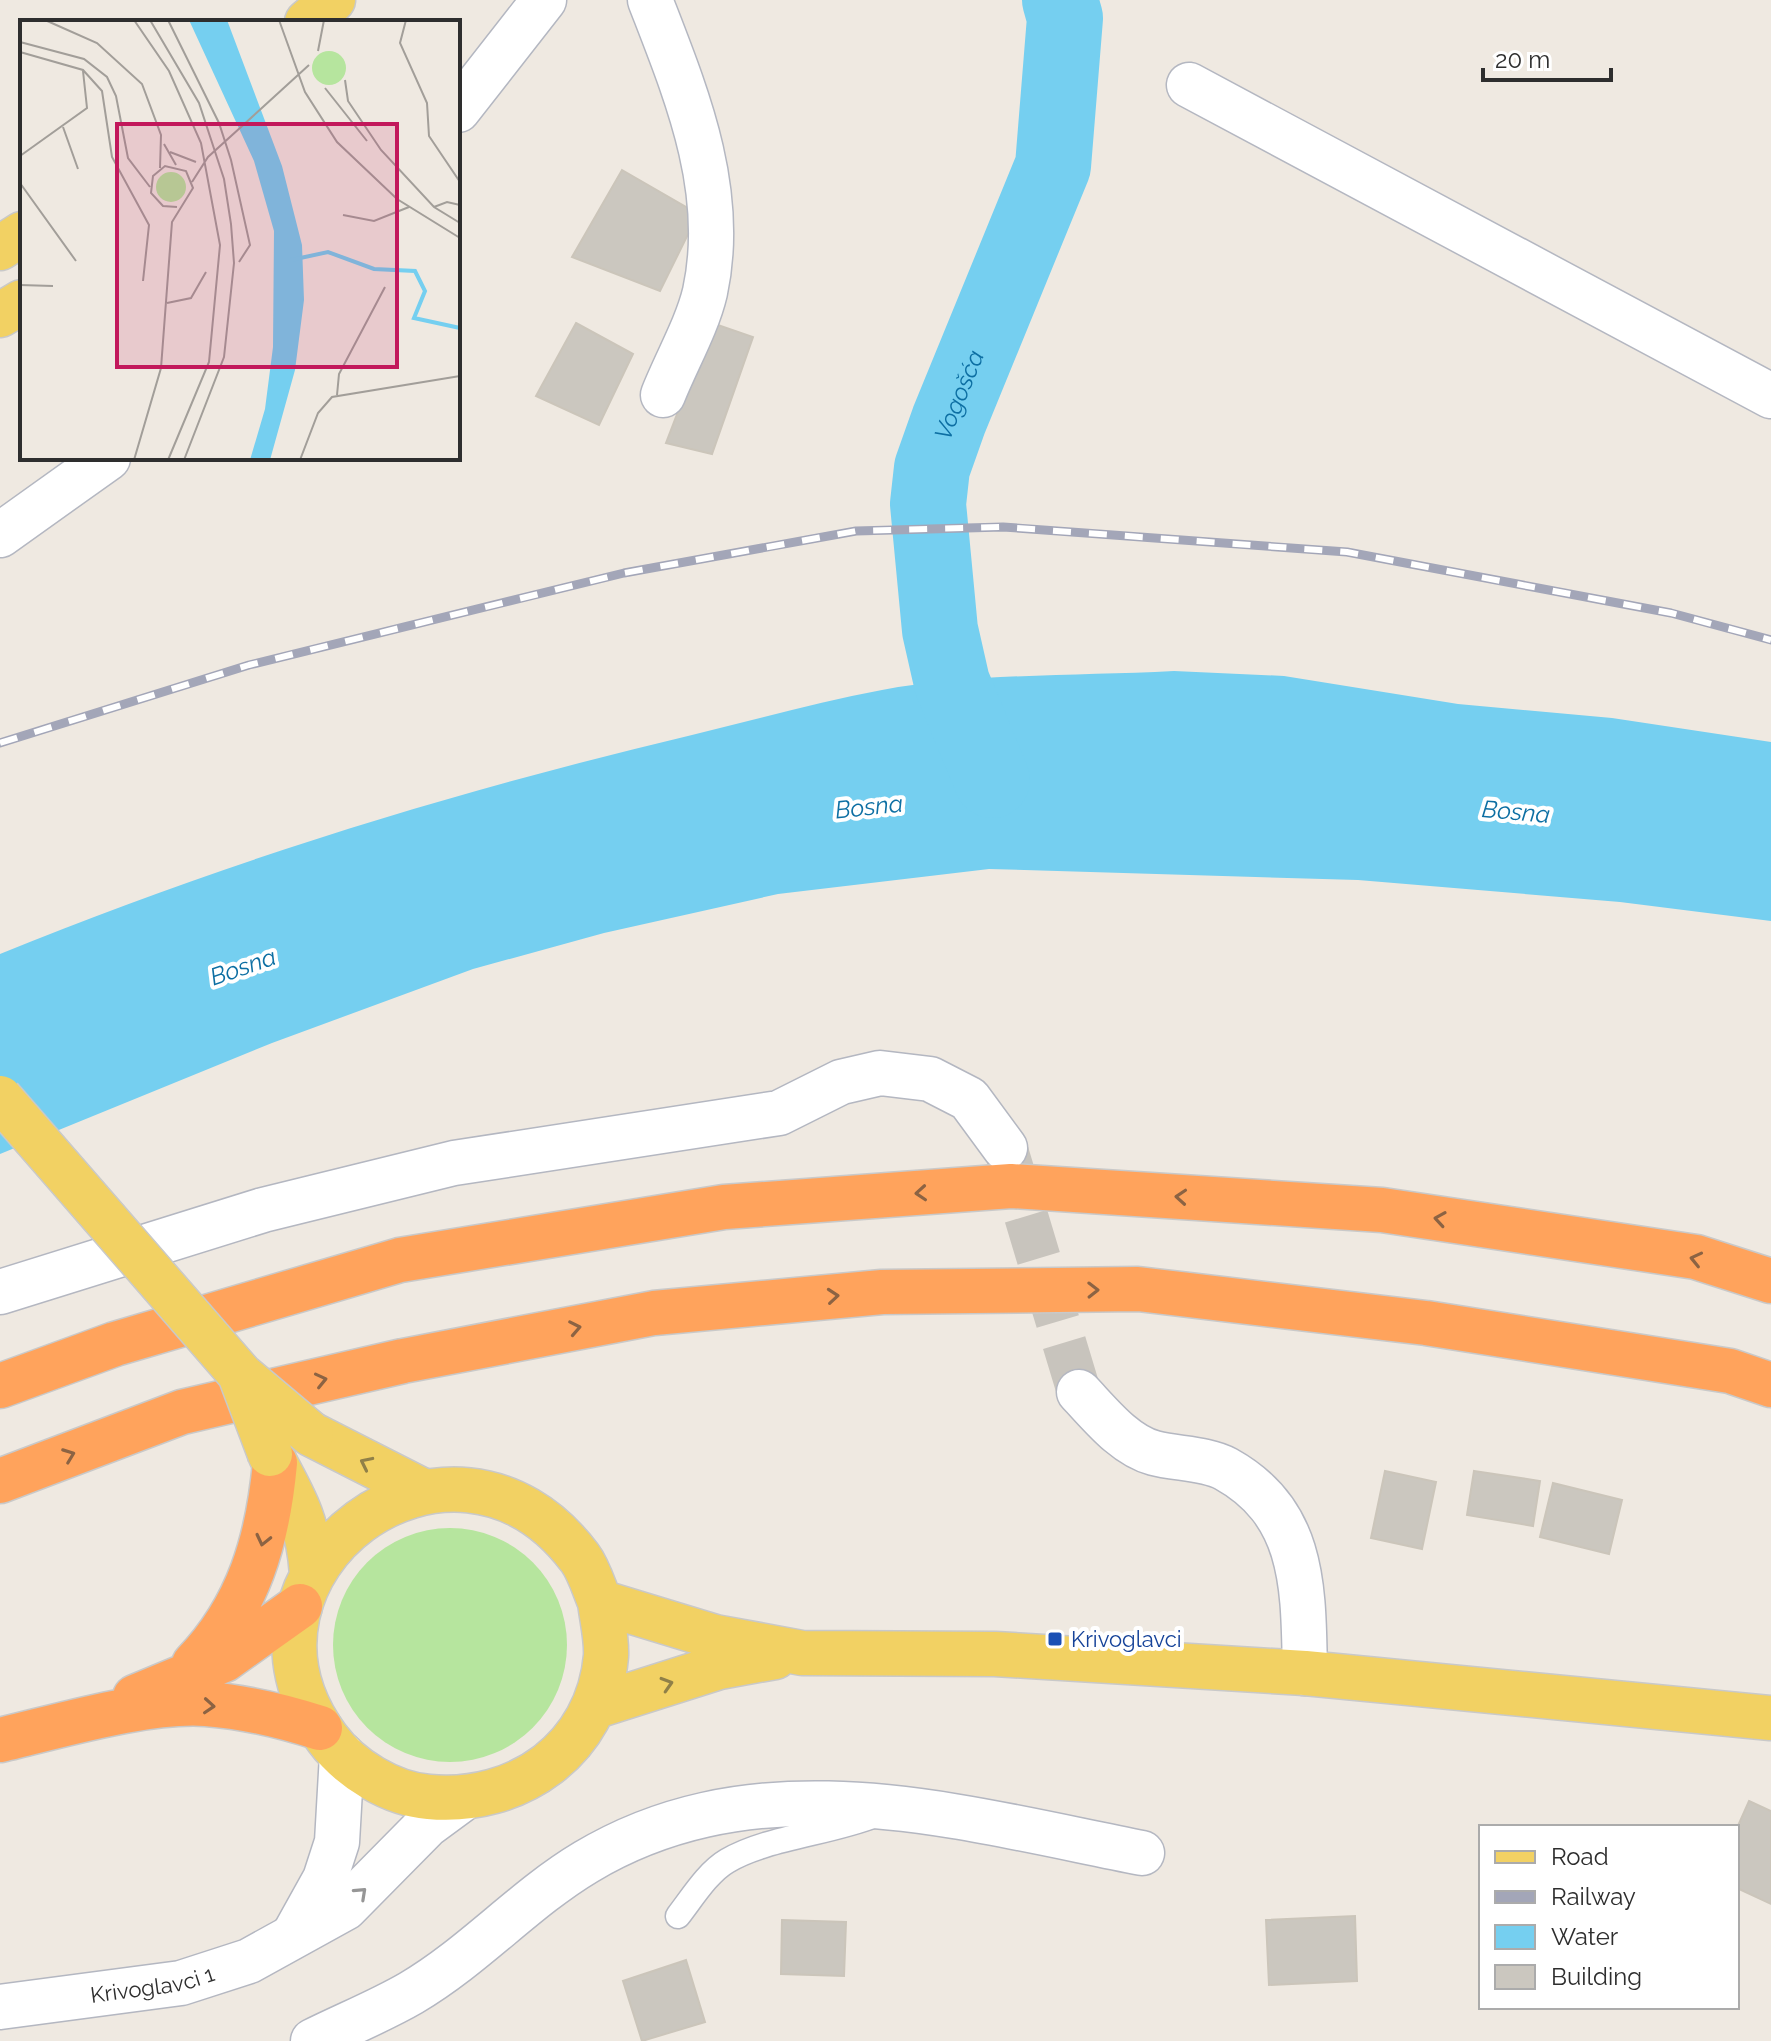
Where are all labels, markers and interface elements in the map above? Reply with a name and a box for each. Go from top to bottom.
inset map [20,20,460,460]
scale bar [1483,32,1611,82]
text: 20 m [1495,45,1550,74]
water label: Vogošća [928,346,990,444]
water label: Bosna [834,789,904,824]
water label: Bosna [1481,794,1551,829]
water label: Bosna [206,942,280,991]
one-way arrow [914,1184,927,1201]
one-way arrow [1174,1189,1187,1206]
one-way arrow [1433,1211,1446,1228]
one-way arrow [1690,1251,1704,1268]
one-way arrow [1087,1281,1100,1299]
one-way arrow [827,1288,840,1305]
one-way arrow [569,1321,582,1338]
one-way arrow [313,1372,327,1389]
one-way arrow [61,1448,75,1465]
one-way arrow [360,1458,375,1473]
one-way arrow [255,1533,272,1547]
place label: Krivoglavci [1071,1626,1182,1652]
marker: Krivoglavci [1046,1630,1064,1648]
one-way arrow [660,1677,674,1693]
one-way arrow [203,1697,216,1714]
legend [1479,1825,1739,2009]
text: Road [1551,1842,1609,1871]
text: Railway [1551,1882,1636,1911]
one-way arrow [352,1888,366,1903]
text: Water [1551,1922,1619,1951]
street label: Krivoglavci 1 [89,1960,218,2008]
text: Building [1551,1962,1642,1991]

